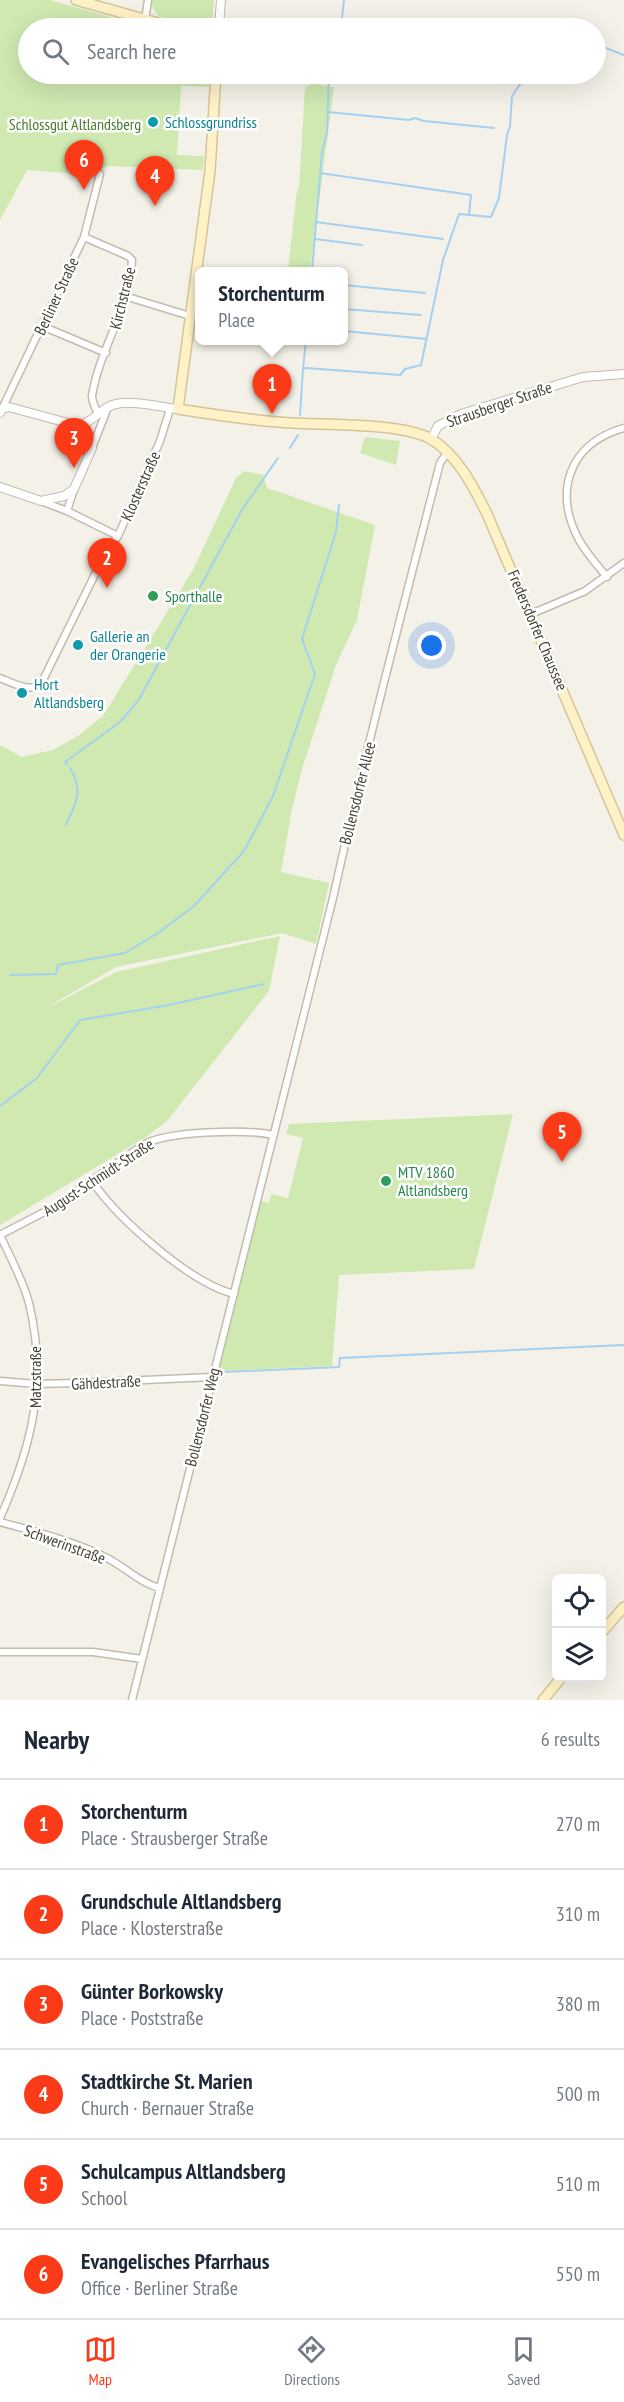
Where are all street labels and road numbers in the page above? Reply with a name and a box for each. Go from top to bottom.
street label: Berliner Straße [29,254,83,338]
street label: Kirchstraße [105,265,139,331]
street label: Strausberger Straße [444,377,554,431]
street label: Klosterstraße [116,448,164,524]
street label: Fredersdorfer Chaussee [504,567,572,693]
street label: Bollensdorfer Allee [335,740,379,846]
street label: August-Schmidt-Straße [39,1134,157,1220]
street label: Matzstraße [25,1346,45,1408]
street label: Bollensdorfer Weg [180,1366,224,1468]
street label: Gähdestraße [71,1370,141,1394]
street label: Schwerinstraße [21,1520,109,1568]

